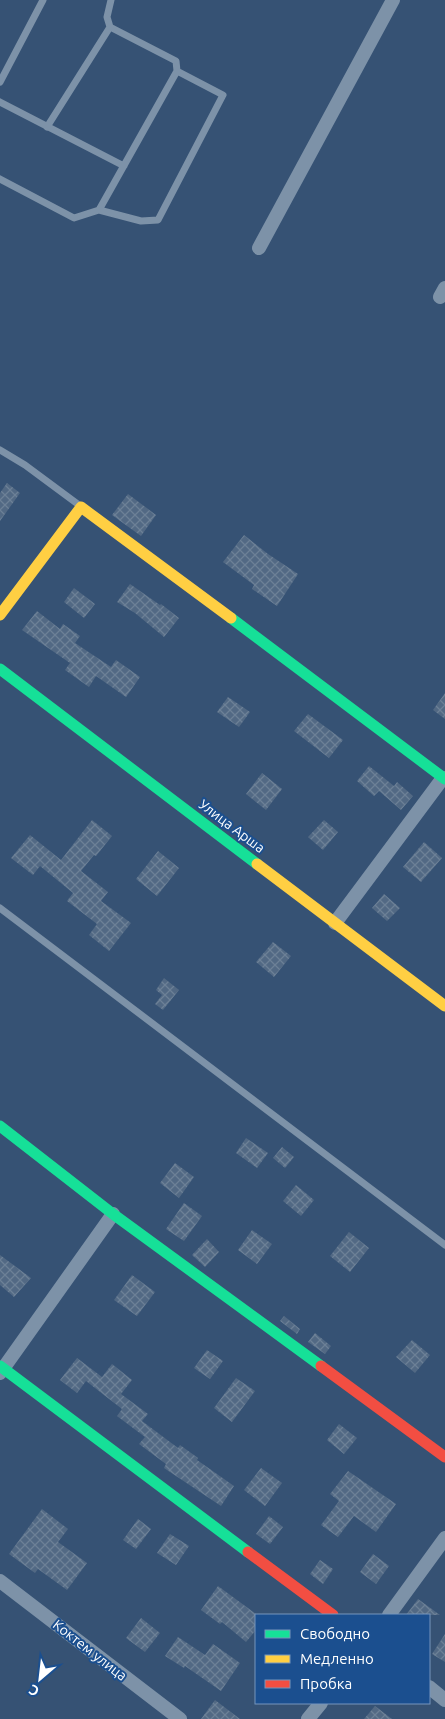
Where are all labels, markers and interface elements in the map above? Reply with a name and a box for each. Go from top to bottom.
street label: Улица Арша [196,796,268,856]
legend [255,1614,430,1704]
street label: Коктем улица [50,1616,130,1684]
text: Свободно [300,1625,370,1642]
text: Медленно [300,1650,374,1667]
north arrow [15,1654,65,1704]
text: Пробка [300,1675,352,1692]
text: С [26,1681,42,1700]

